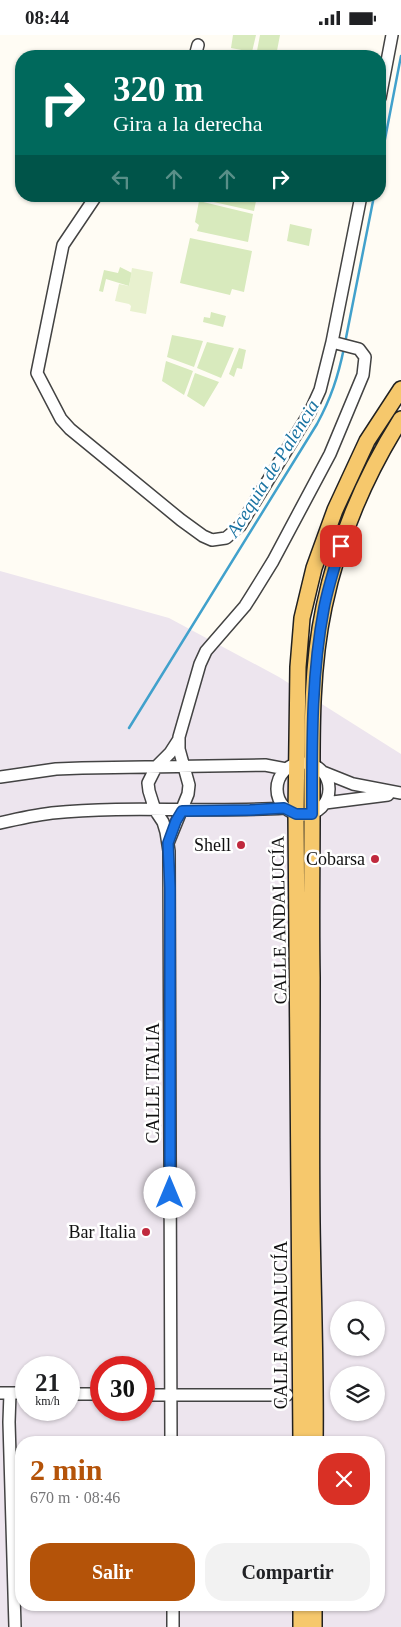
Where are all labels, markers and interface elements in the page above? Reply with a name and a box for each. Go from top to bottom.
text: 08:44 [25,7,69,28]
icon: right [30,70,95,135]
text: 320 m [113,70,203,109]
text: Gira a la derecha [113,111,263,136]
icon: left [107,165,135,193]
icon: ahead [160,165,188,193]
icon: ahead [213,165,241,193]
icon: right [266,165,294,193]
water label: Acequia de Palencia [221,396,323,542]
pin [320,525,362,567]
icon: arrive [327,532,355,560]
place label: Shell [194,835,231,855]
street label: CALLE ANDALUCÍA [267,836,290,1004]
marker: Shell [235,839,247,851]
place label: Cobarsa [306,849,365,869]
marker: Cobarsa [369,853,381,865]
street label: CALLE ITALIA [143,1022,163,1144]
position arrow [143,1166,195,1218]
place label: Bar Italia [69,1222,136,1242]
marker: Bar Italia [140,1226,152,1238]
street label: CALLE ANDALUCÍA [270,1241,291,1409]
map controls [330,1301,385,1421]
button: search [330,1301,385,1356]
speed limit sign: 30 [90,1356,155,1421]
button: layers [330,1366,385,1421]
text: 21 [35,1369,60,1396]
text: km/h [35,1394,60,1408]
text: 2 min [30,1453,103,1486]
button: close [318,1453,370,1505]
text: 670 m · 08:46 [30,1489,120,1506]
button: Salir [30,1543,195,1601]
button: Compartir [205,1543,370,1601]

